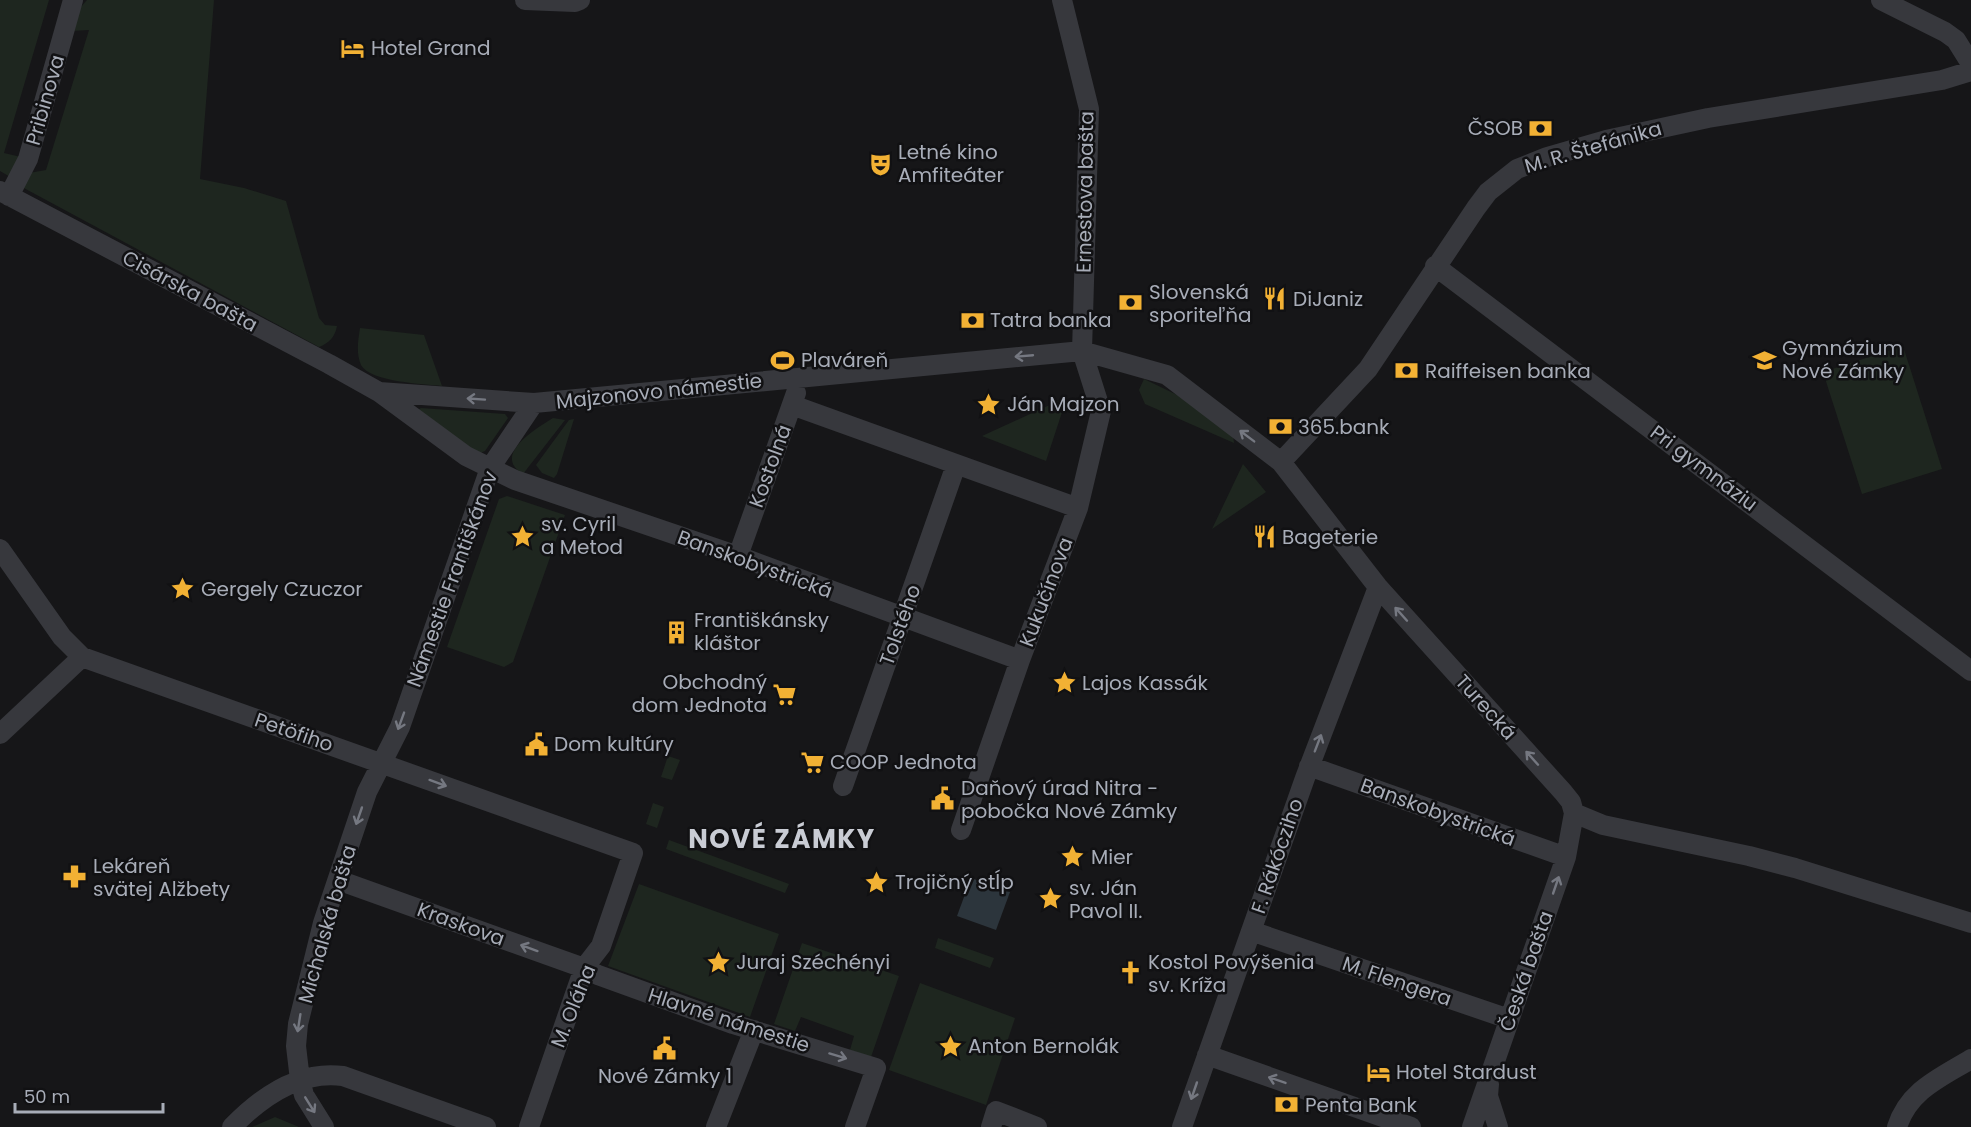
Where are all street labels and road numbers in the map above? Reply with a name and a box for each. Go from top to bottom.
street label: Pribinova [19,52,71,148]
street label: Ernestova bašta [1070,111,1100,273]
street label: M. R. Štefánika [1521,114,1665,180]
street label: Cisárska bašta [117,244,263,338]
street label: Majzonovo námestie [555,366,763,416]
street label: Pri gymnáziu [1645,418,1763,518]
street label: Kostolná [742,421,798,511]
street label: Námestie Františkánov [400,467,504,691]
street label: Banskobystrická [674,523,836,605]
street label: Kukučínova [1012,533,1080,651]
street label: Tolstého [872,581,928,669]
street label: Turecká [1449,668,1523,746]
street label: Petöfiho [251,706,337,758]
street label: Banskobystrická [1357,771,1519,853]
street label: F. Rákócziho [1244,795,1310,917]
street label: Michalská bašta [291,842,363,1006]
street label: Kraskova [413,895,509,953]
street label: Česká bašta [1492,907,1560,1035]
street label: M. Flengera [1339,949,1455,1013]
street label: M. Oláha [544,960,602,1052]
street label: Hlavné námestie [645,981,813,1059]

